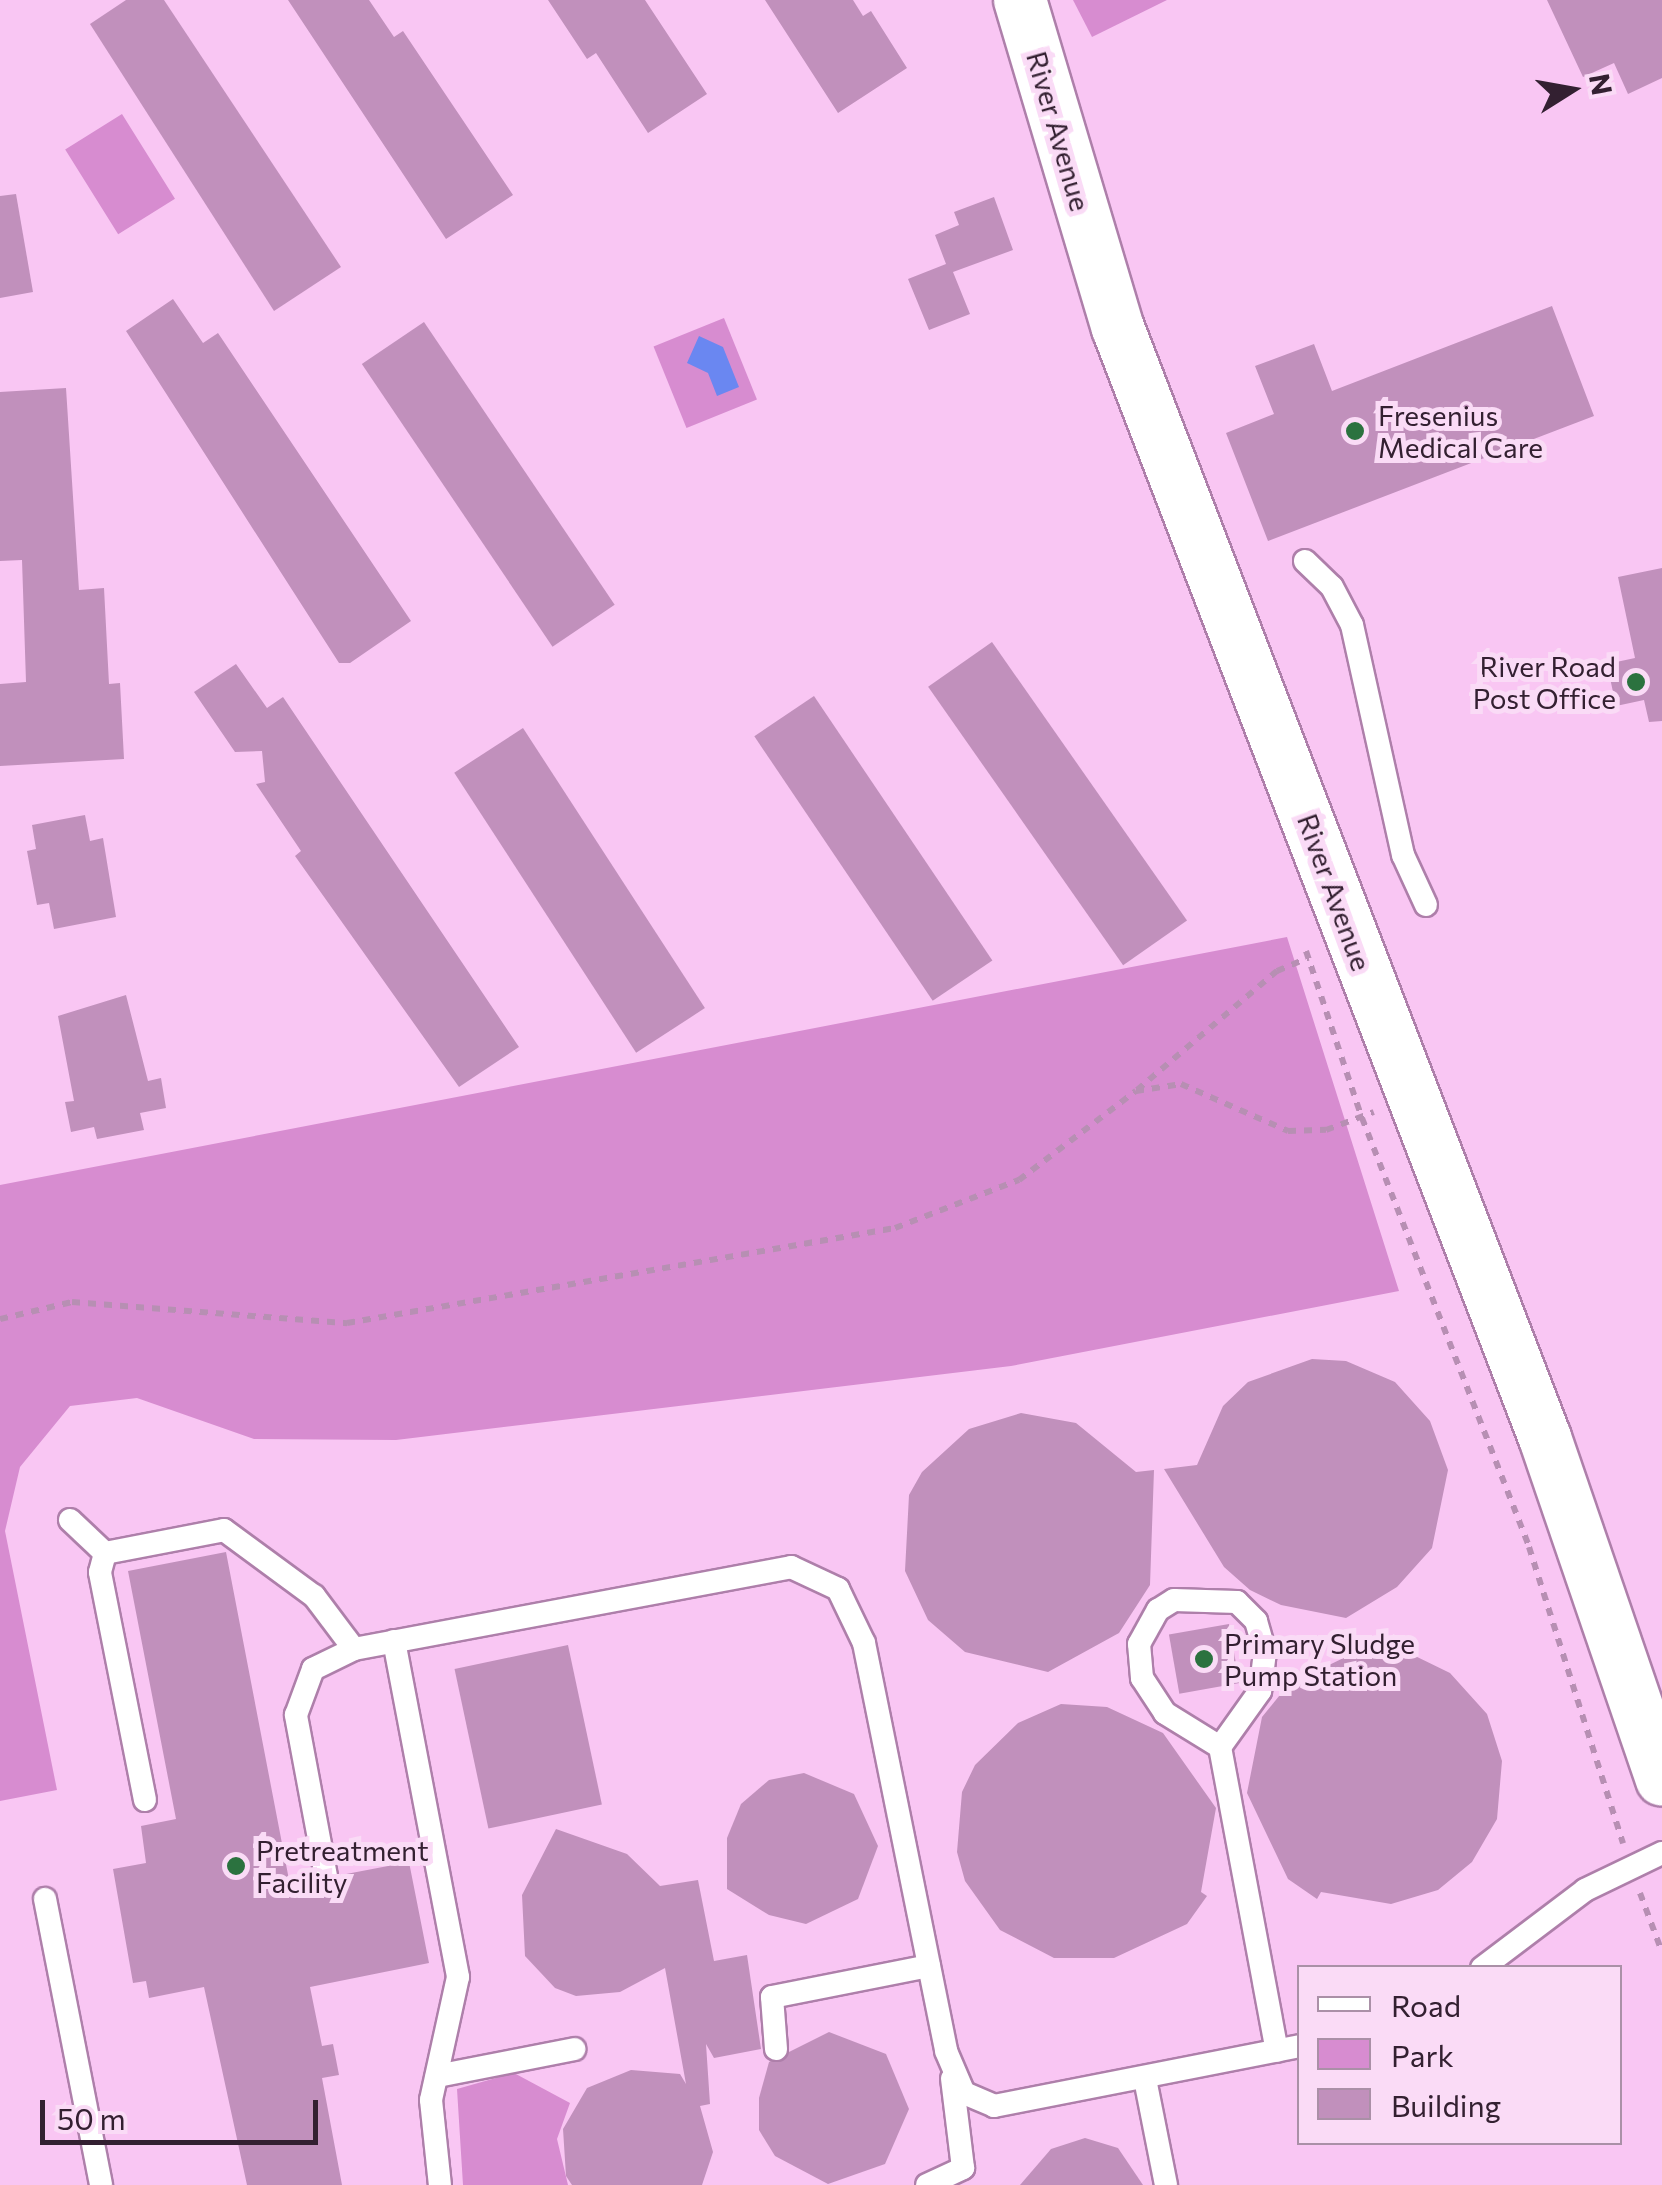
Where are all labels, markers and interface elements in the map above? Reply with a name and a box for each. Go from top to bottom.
north arrow [1522,40,1622,140]
street label: River Avenue [1020,47,1098,215]
text: N [1583,71,1620,98]
place label: Fresenius Medical Care [1378,398,1543,464]
marker: Fresenius Medical Care [1342,418,1368,444]
place label: River Road Post Office [1473,649,1616,715]
marker: River Road Post Office [1625,671,1647,693]
street label: River Avenue [1291,809,1379,975]
place label: Primary Sludge Pump Station [1224,1626,1415,1692]
marker: Primary Sludge Pump Station [1193,1648,1215,1670]
place label: Pretreatment Facility [256,1833,429,1899]
marker: Pretreatment Facility [225,1855,247,1877]
legend [1297,1965,1622,2145]
text: Road [1391,1986,1461,2023]
text: Park [1391,2036,1454,2073]
scale bar [45,2080,322,2142]
text: Building [1391,2086,1501,2123]
text: 50 m [57,2099,126,2136]

